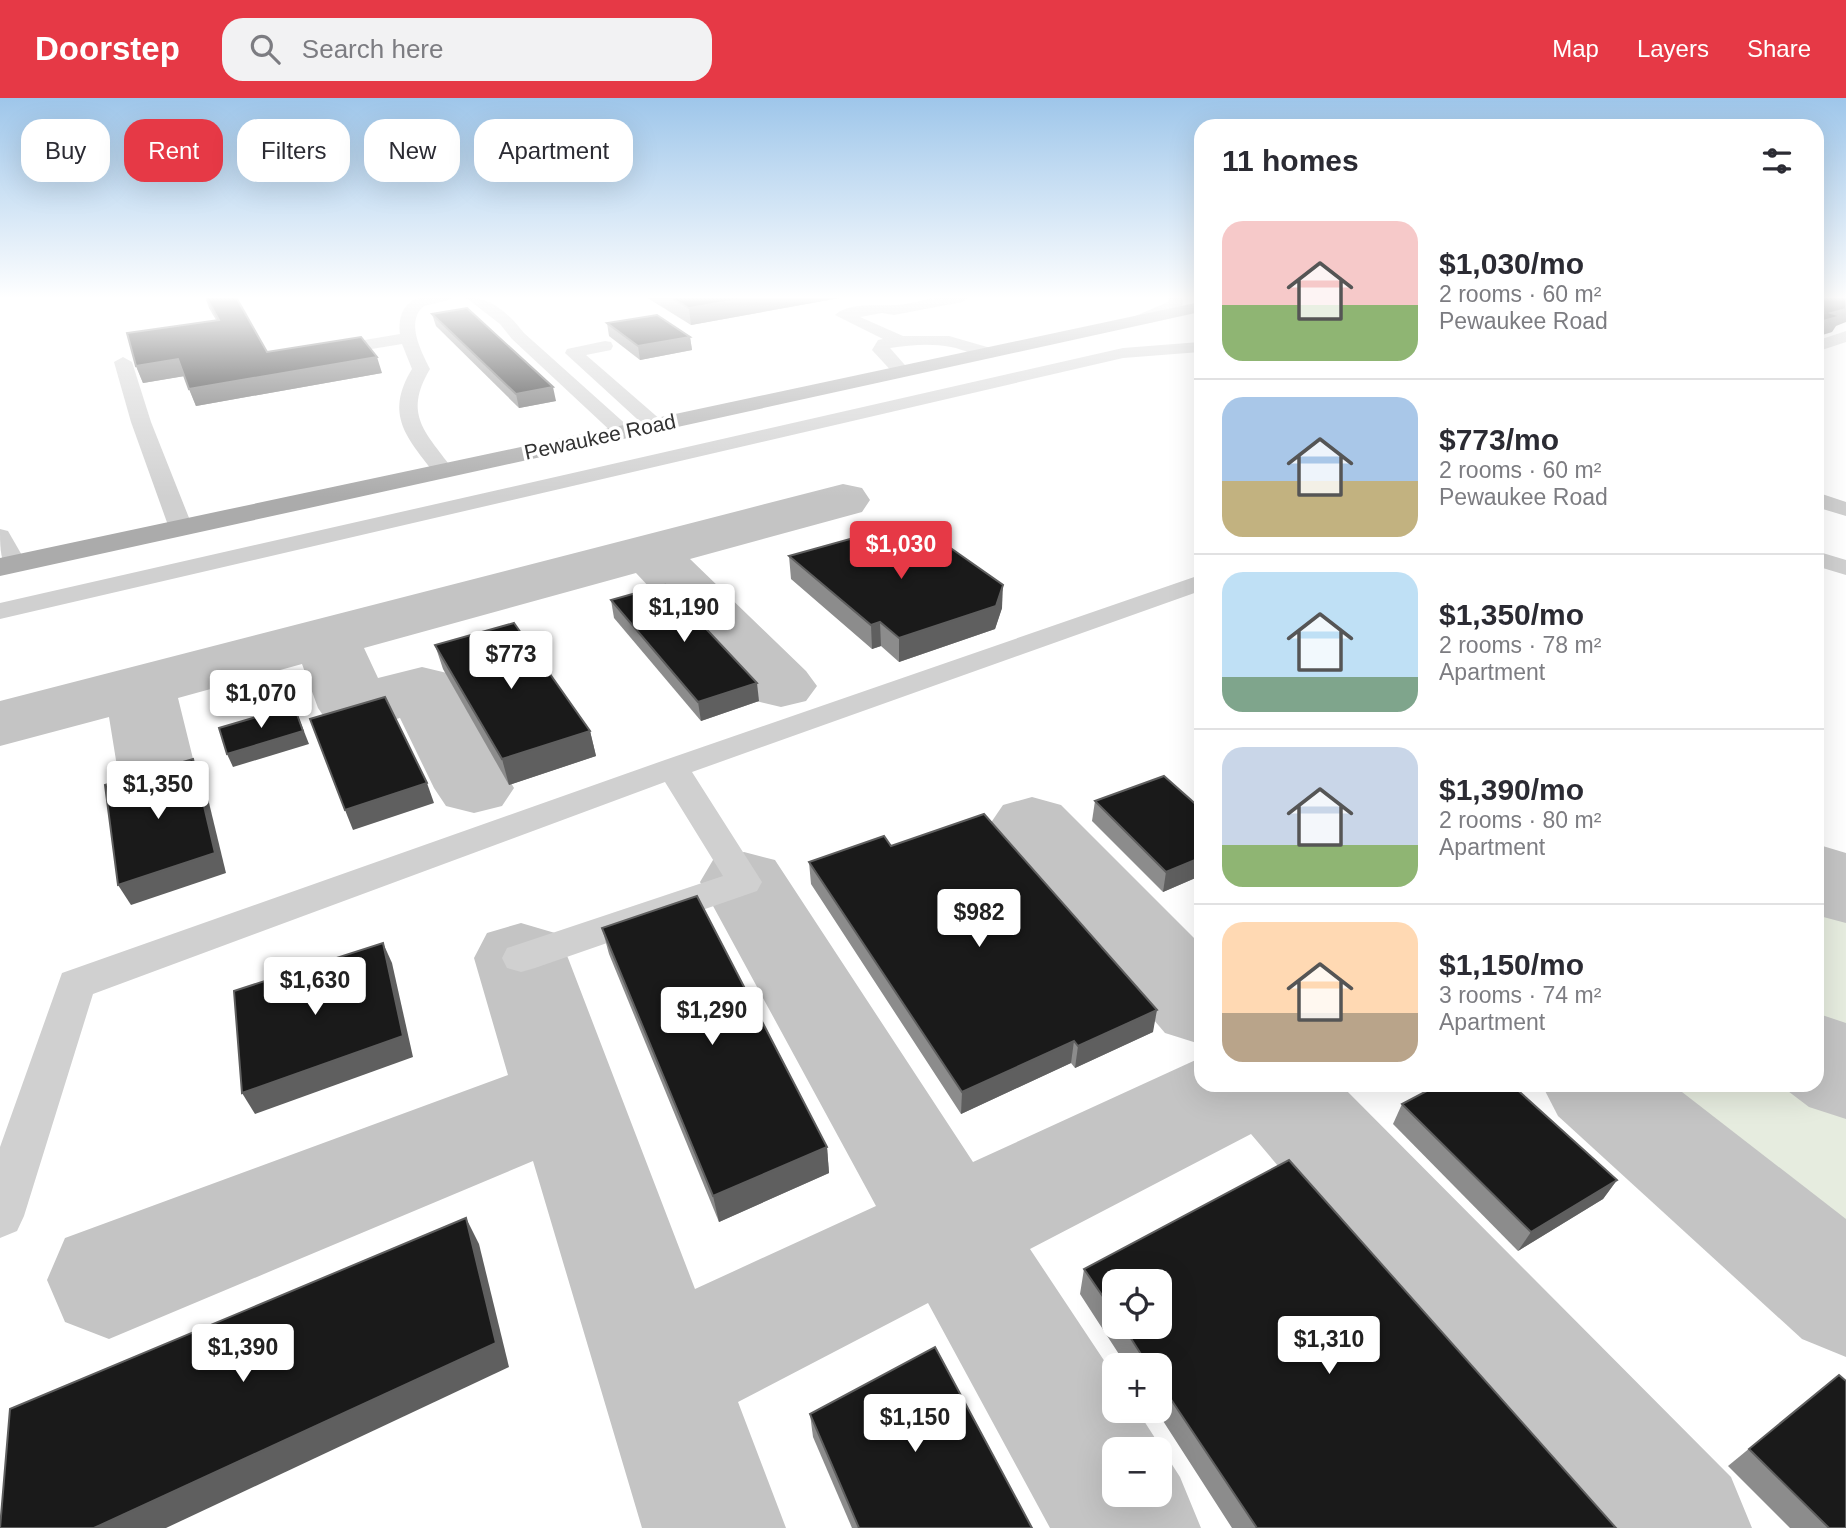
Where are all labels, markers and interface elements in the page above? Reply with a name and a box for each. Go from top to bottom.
search box [222,18,712,81]
text: Doorstep [35,30,180,67]
icon: search [246,30,284,68]
text: Search here [302,34,444,64]
text: Map [1552,35,1599,62]
text: Layers [1637,35,1709,62]
text: Share [1747,35,1811,62]
chip: Buy [21,119,110,182]
chip: Rent [124,119,223,182]
chip: Filters [237,119,350,182]
chip: New [364,119,460,182]
chip: Apartment [474,119,633,182]
icon: filters [1758,142,1796,180]
text: 11 homes [1222,144,1359,177]
text: $1,030/mo [1439,247,1584,280]
icon: home [1278,249,1362,333]
text: 2 rooms · 60 m² [1439,281,1601,307]
text: Pewaukee Road [1439,308,1608,334]
street label: Pewaukee Road [522,409,678,464]
text: $773/mo [1439,423,1559,456]
icon: home [1278,425,1362,509]
text: 2 rooms · 60 m² [1439,457,1601,483]
text: Pewaukee Road [1439,484,1608,510]
pin: $1,030 [844,522,958,581]
text: $1,030 [866,531,936,557]
pin: $1,190 [627,584,741,644]
text: $1,190 [649,594,719,620]
text: $1,350/mo [1439,598,1584,631]
icon: home [1278,600,1362,684]
pin: $773 [470,632,552,691]
text: 2 rooms · 78 m² [1439,632,1601,658]
text: $773 [485,641,537,667]
text: Apartment [1439,659,1545,685]
pin: $1,070 [204,670,318,730]
text: $1,070 [226,680,296,706]
pin: $1,350 [101,762,215,821]
text: $1,350 [123,771,193,797]
text: $1,390/mo [1439,773,1584,806]
icon: home [1278,775,1362,859]
text: 2 rooms · 80 m² [1439,807,1601,833]
text: Apartment [1439,834,1545,860]
pin: $982 [938,890,1020,949]
text: $982 [953,899,1005,925]
text: $1,150/mo [1439,948,1584,981]
icon: home [1278,950,1362,1034]
pin: $1,630 [258,958,372,1017]
text: $1,630 [280,967,350,993]
text: 3 rooms · 74 m² [1439,982,1601,1008]
pin: $1,290 [655,988,769,1047]
text: $1,290 [677,997,747,1023]
text: Apartment [1439,1009,1545,1035]
map controls [1102,1269,1172,1507]
button: locate [1102,1269,1172,1339]
pin: $1,310 [1272,1316,1386,1376]
pin: $1,390 [186,1324,300,1384]
text: $1,310 [1294,1326,1364,1352]
text: $1,390 [208,1334,278,1360]
button: + [1102,1353,1172,1423]
pin: $1,150 [858,1394,972,1454]
text: $1,150 [880,1404,950,1430]
button: − [1102,1437,1172,1507]

